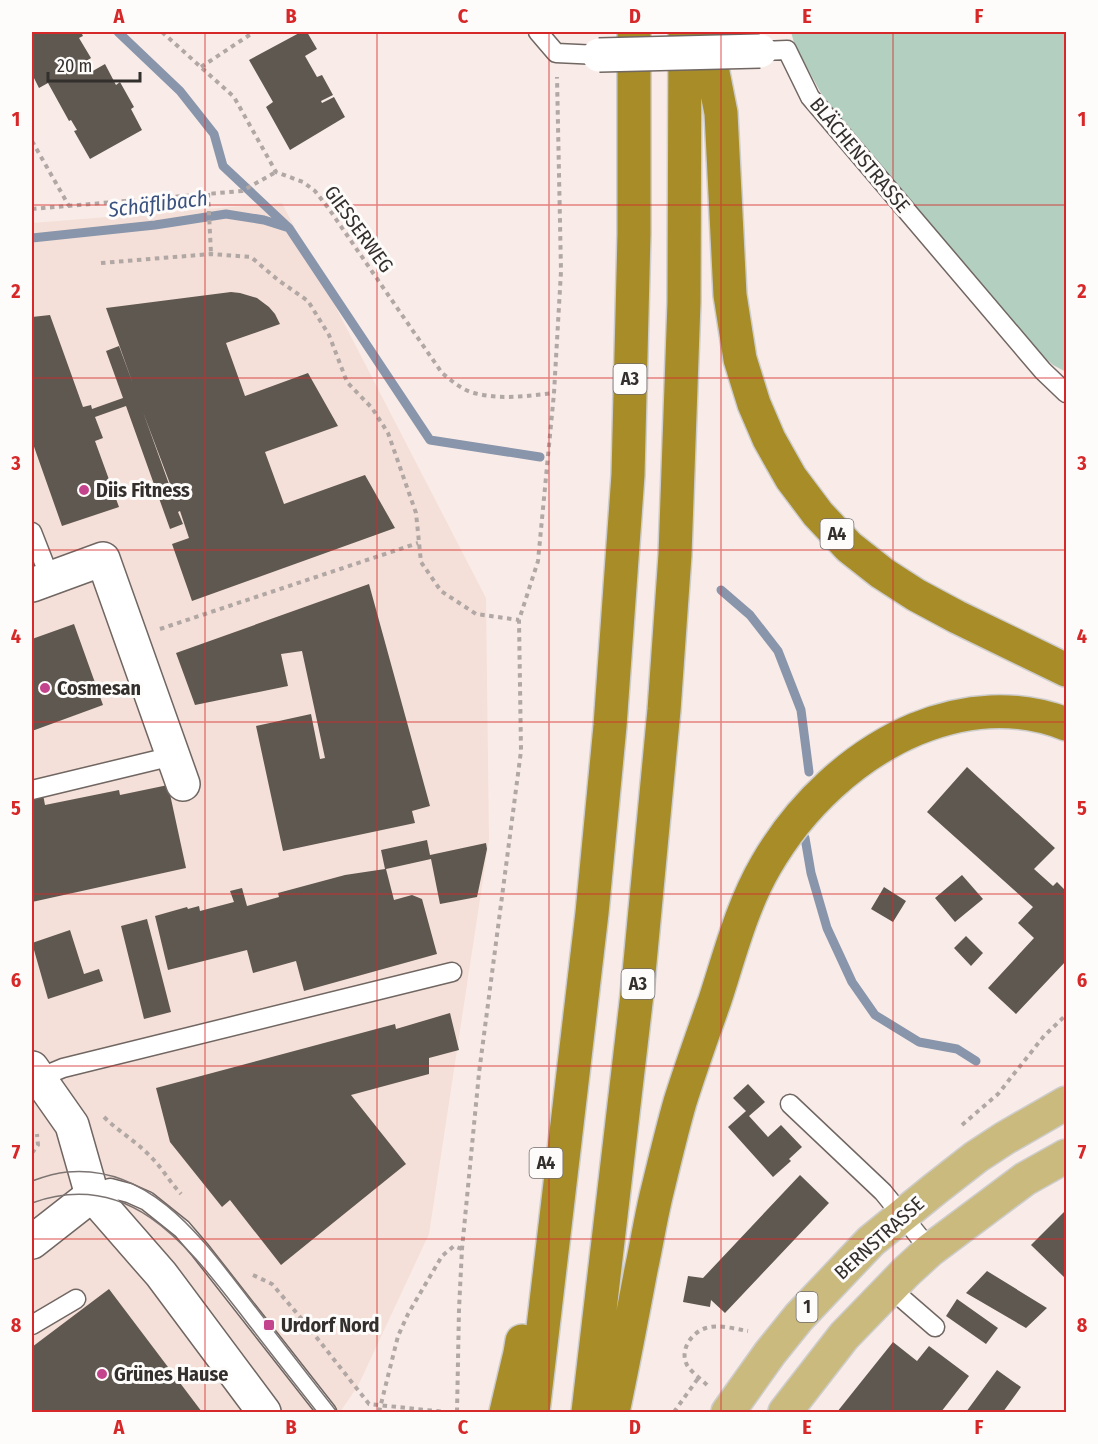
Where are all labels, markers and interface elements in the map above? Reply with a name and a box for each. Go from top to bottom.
text: A [113,4,126,28]
text: B [285,4,297,28]
text: C [458,4,469,28]
text: D [629,4,641,28]
text: E [802,4,812,28]
text: F [975,4,984,28]
scale bar [48,45,140,83]
text: 20 m [57,55,92,77]
street label: BLÄCHENSTRASSE [805,92,915,218]
text: 1 [12,107,20,131]
text: 1 [1078,107,1086,131]
street label: GIESSERWEG [320,181,398,277]
water label: Schäflibach [106,185,209,223]
text: 2 [10,279,21,303]
text: 2 [1076,279,1087,303]
road number: A3 [614,364,646,394]
text: 3 [10,451,21,475]
text: 3 [1076,451,1087,475]
place label: Diis Fitness [96,478,190,502]
marker: Diis Fitness [77,483,91,497]
road number: A4 [820,519,854,549]
text: 4 [11,624,21,648]
text: 4 [1077,624,1087,648]
place label: Cosmesan [57,676,141,700]
marker: Cosmesan [38,681,52,695]
text: 5 [11,796,21,820]
text: 5 [1077,796,1087,820]
text: 6 [11,968,21,992]
text: 6 [1077,968,1087,992]
road number: A3 [622,969,654,999]
text: 7 [12,1140,21,1164]
text: 7 [1078,1140,1087,1164]
road number: A4 [530,1148,562,1178]
street label: BERNSTRASSE [829,1191,929,1285]
road number: 1 [796,1292,818,1322]
text: 8 [11,1313,22,1337]
place label: Urdorf Nord [281,1313,379,1337]
text: 8 [1077,1313,1088,1337]
marker: Urdorf Nord [262,1318,276,1332]
place label: Grünes Hause [114,1362,228,1386]
marker: Grünes Hause [95,1367,109,1381]
text: A [113,1415,126,1439]
text: B [285,1415,297,1439]
text: C [458,1415,469,1439]
text: D [629,1415,641,1439]
text: E [802,1415,812,1439]
text: F [975,1415,984,1439]

